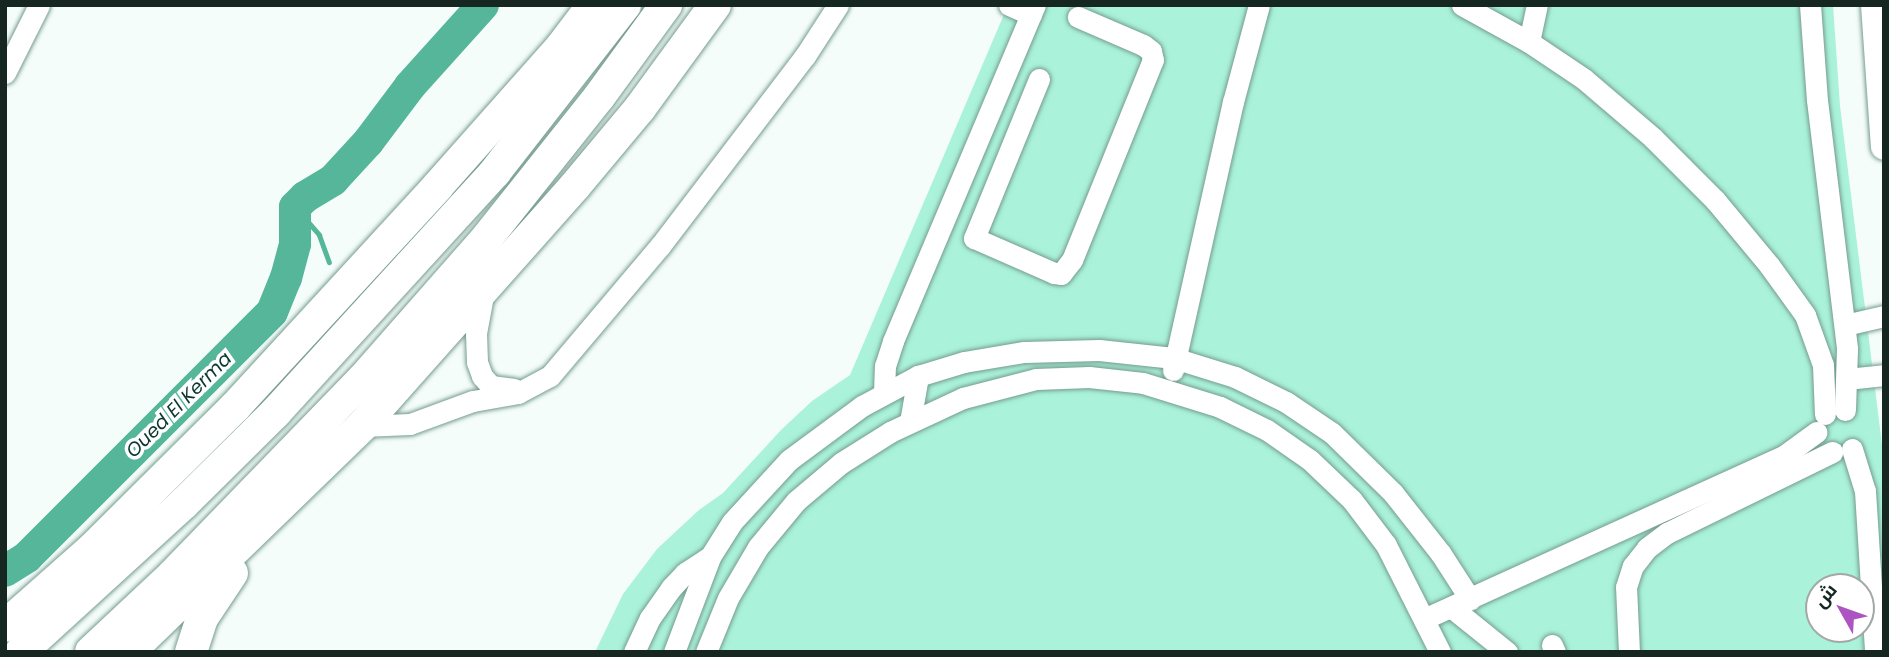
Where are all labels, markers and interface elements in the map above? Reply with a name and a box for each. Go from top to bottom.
water label: Oued El Kerma [121,347,237,463]
north arrow [1805,573,1875,643]
text: ش [1807,577,1843,613]

